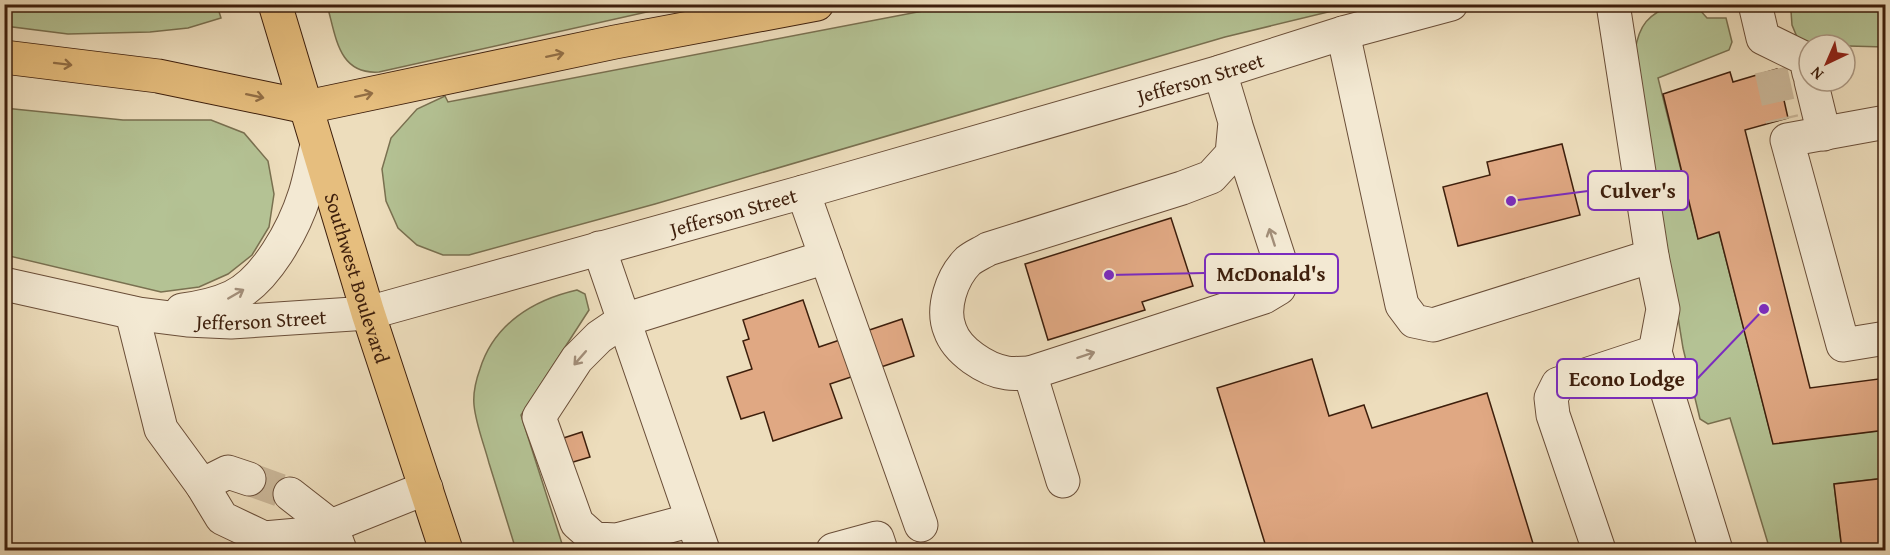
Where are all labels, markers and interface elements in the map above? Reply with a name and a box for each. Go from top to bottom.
north arrow [1797,33,1857,93]
street label: Jefferson Street [1131,45,1267,110]
one-way arrow [545,49,565,60]
one-way arrow [52,59,72,70]
text: N [1804,61,1829,86]
one-way arrow [354,89,374,100]
one-way arrow [244,91,264,102]
callout: Culver's [1588,171,1688,210]
text: Culver's [1600,175,1676,206]
street label: Jefferson Street [663,180,800,244]
street label: Southwest Boulevard [318,189,398,367]
one-way arrow [1266,228,1277,247]
callout: McDonald's [1205,254,1338,293]
text: McDonald's [1216,258,1326,289]
one-way arrow [227,287,244,299]
street label: Jefferson Street [192,301,327,337]
one-way arrow [1076,348,1095,359]
one-way arrow [573,350,587,365]
callout: Econo Lodge [1557,359,1697,398]
text: Econo Lodge [1569,363,1685,394]

